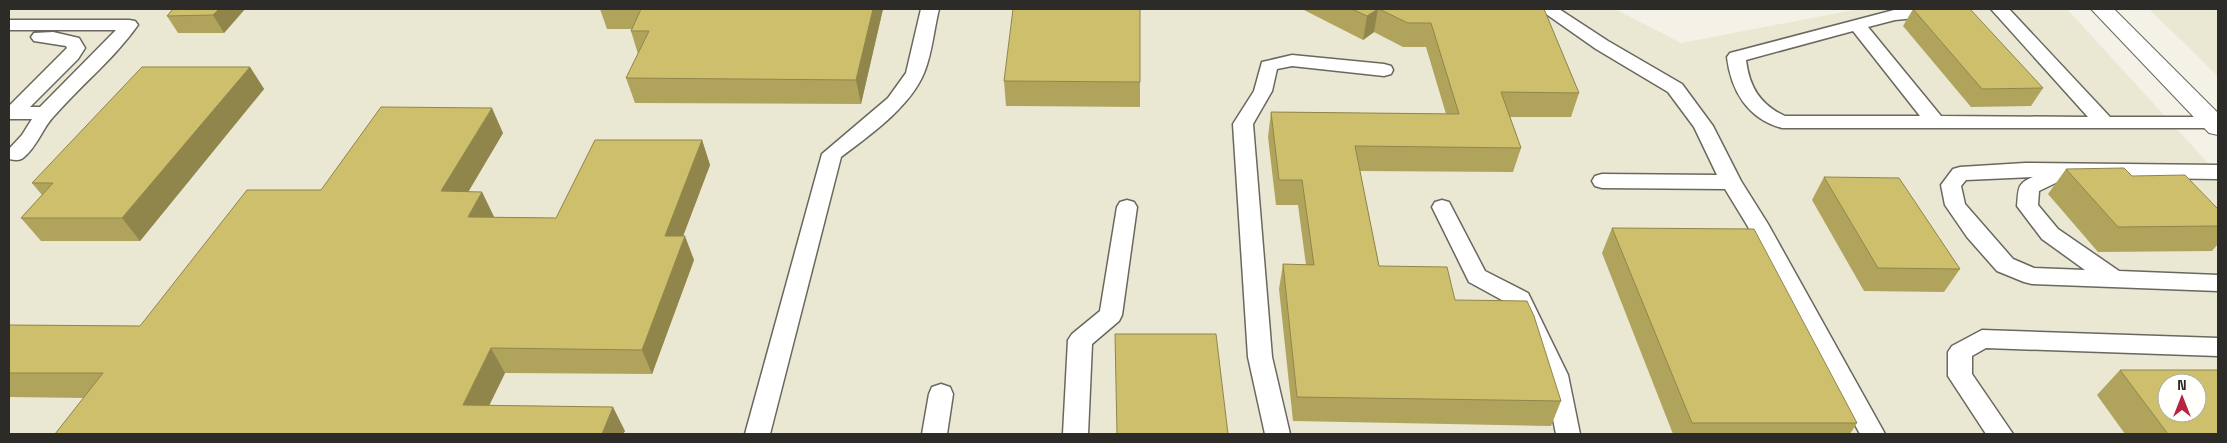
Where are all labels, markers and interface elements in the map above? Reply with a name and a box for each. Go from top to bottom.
north arrow [2157,373,2207,423]
text: N [2177,376,2187,394]

